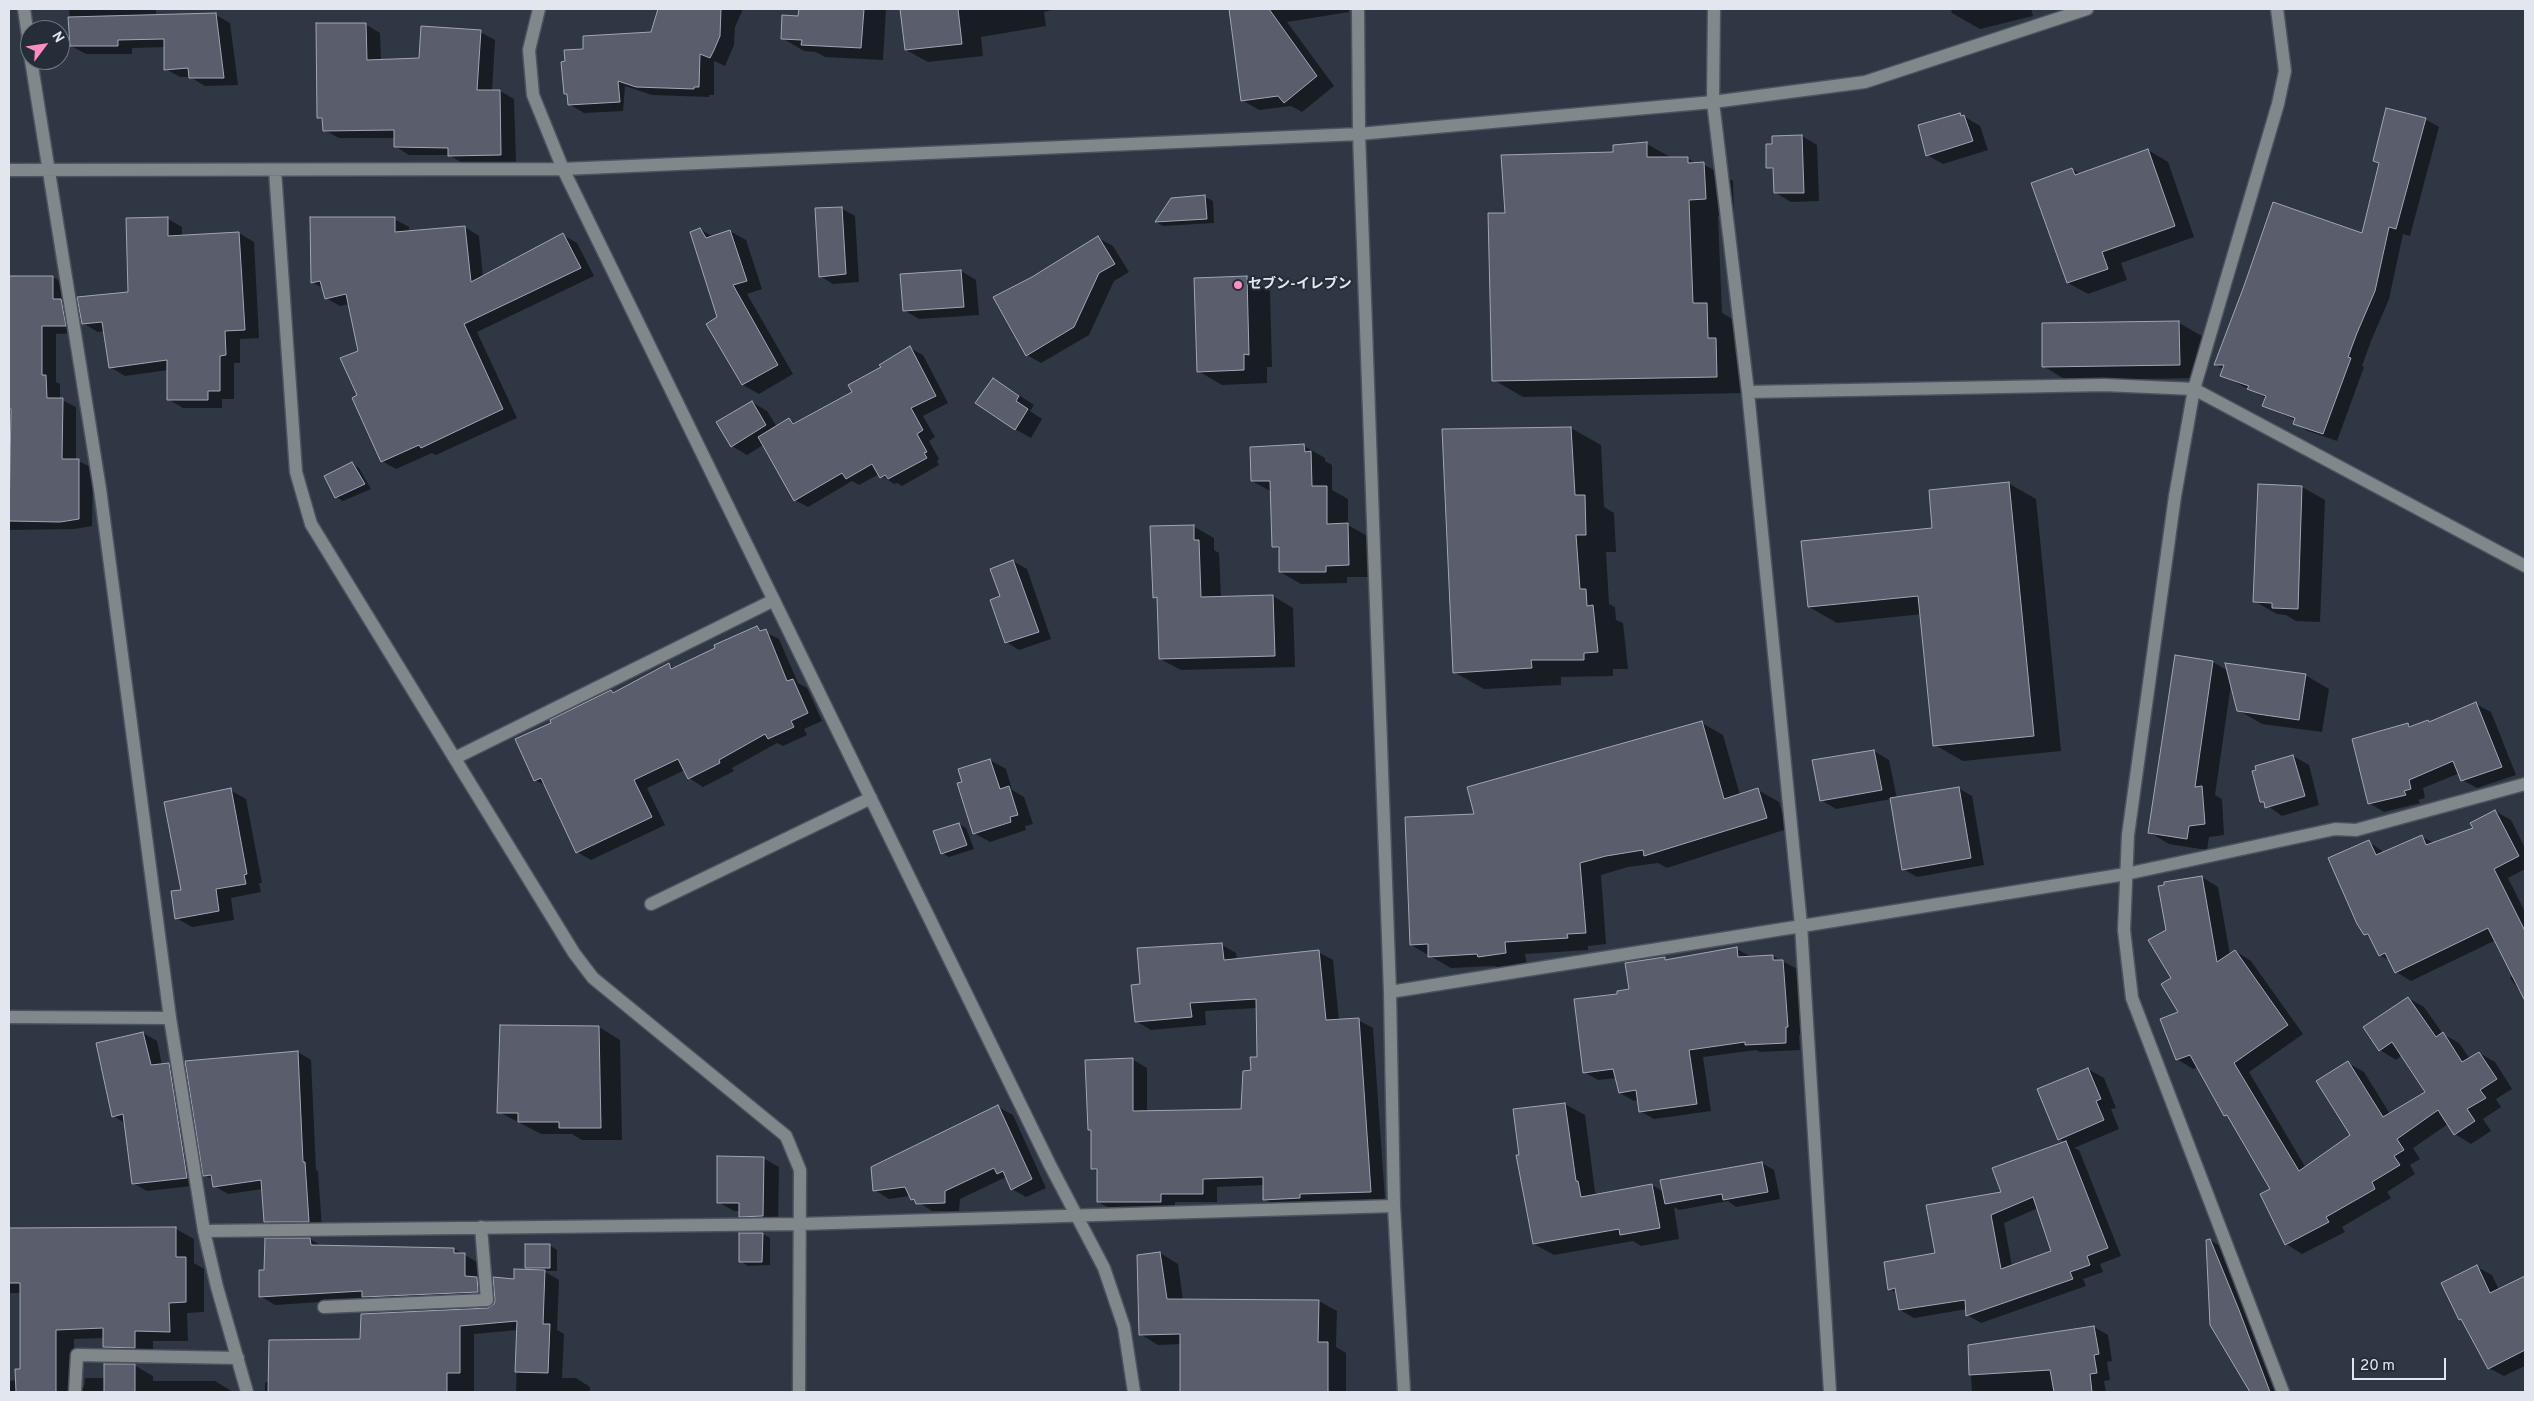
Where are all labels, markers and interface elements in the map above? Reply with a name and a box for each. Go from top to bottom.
north arrow [20,20,70,70]
text: N [48,29,67,46]
place label: セブン-イレブン [1248,277,1352,293]
marker: セブン-イレブン [1232,279,1244,291]
scale bar [2354,1348,2448,1380]
text: 20 m [2360,1357,2395,1376]

